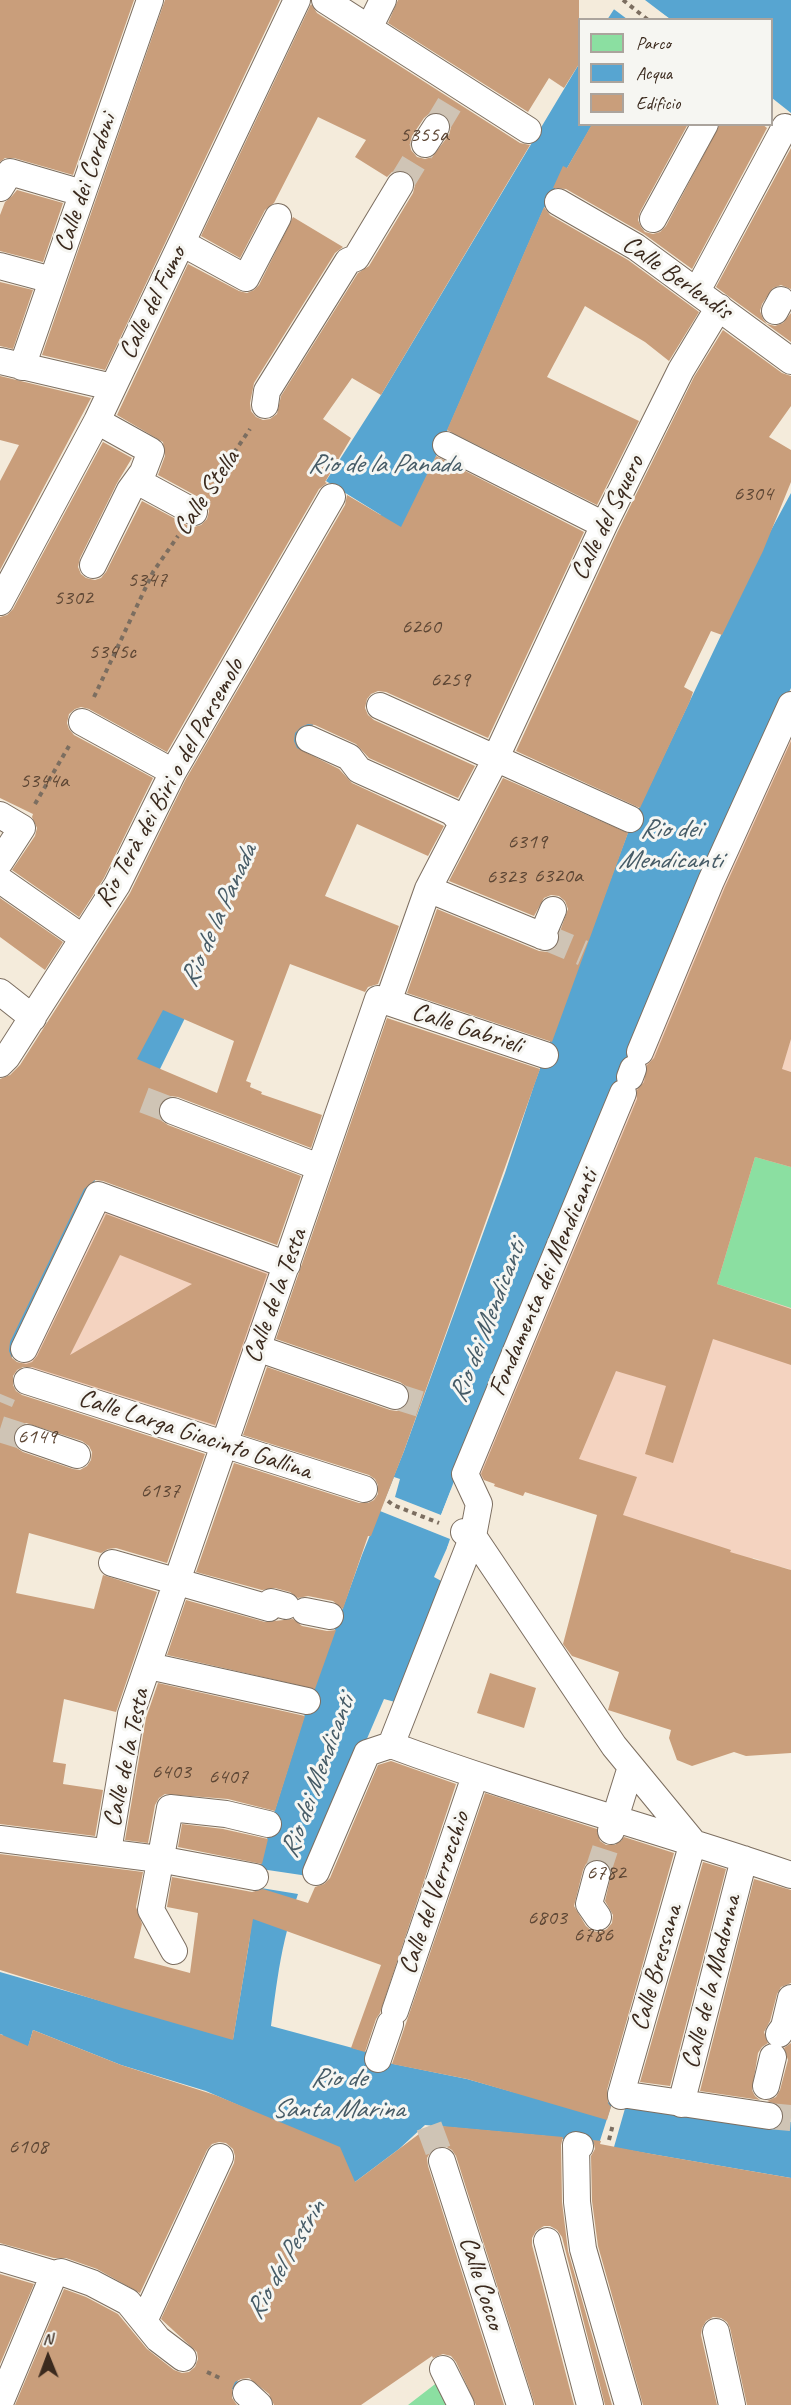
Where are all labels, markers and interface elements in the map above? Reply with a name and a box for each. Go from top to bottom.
legend [578,18,773,126]
text: Parco [636,32,671,54]
text: Acqua [636,62,672,84]
text: Edificio [636,92,680,114]
street label: Calle dei Cordoni [48,110,124,256]
house number: 5355a [399,122,449,148]
street label: Calle Berlendis [616,229,738,327]
street label: Calle del Fumo [112,242,194,364]
street label: Calle Stella [167,444,247,542]
water label: Rio de la Panada [308,449,460,481]
street label: Calle del Squero [564,451,652,585]
house number: 6304 [733,481,773,507]
house number: 5347 [127,567,167,593]
house number: 5302 [53,585,93,611]
house number: 6260 [401,614,441,640]
house number: 5345c [88,639,136,665]
street label: Rio Terà dei Biri o del Parsemolo [89,653,251,913]
house number: 6259 [430,667,470,693]
house number: 5344a [19,768,69,794]
water label: Rio dei Mendicanti [618,814,722,877]
house number: 6319 [507,829,547,855]
water label: Rio de la Panada [173,840,265,992]
house number: 6320a [533,863,583,889]
house number: 6323 [486,864,526,890]
street label: Calle Gabrieli [408,996,526,1062]
street label: Fondamenta dei Mendicanti [482,1165,606,1401]
street label: Calle de la Testa [237,1225,315,1367]
water label: Rio dei Mendicanti [442,1237,534,1407]
street label: Calle Larga Giacinto Gallina [75,1383,315,1487]
house number: 6149 [17,1424,57,1450]
house number: 6137 [140,1478,180,1504]
street label: Calle de la Testa [97,1686,157,1830]
water label: Rio dei Mendicanti [274,1692,362,1862]
house number: 6403 [151,1759,191,1785]
house number: 6407 [208,1764,248,1790]
street label: Calle del Verrocchio [393,1808,477,1978]
house number: 6782 [586,1860,626,1886]
street label: Calle de la Madonna [675,1892,749,2072]
street label: Calle Bressana [624,1902,690,2034]
house number: 6803 [527,1905,567,1931]
house number: 6786 [573,1922,613,1948]
water label: Rio de Santa Marina [272,2063,404,2126]
house number: 6108 [8,2134,48,2160]
water label: Rio del Pestrin [239,2195,333,2325]
street label: Calle Cocco [451,2232,511,2334]
north arrow [18,2327,78,2387]
text: N [43,2329,53,2349]

